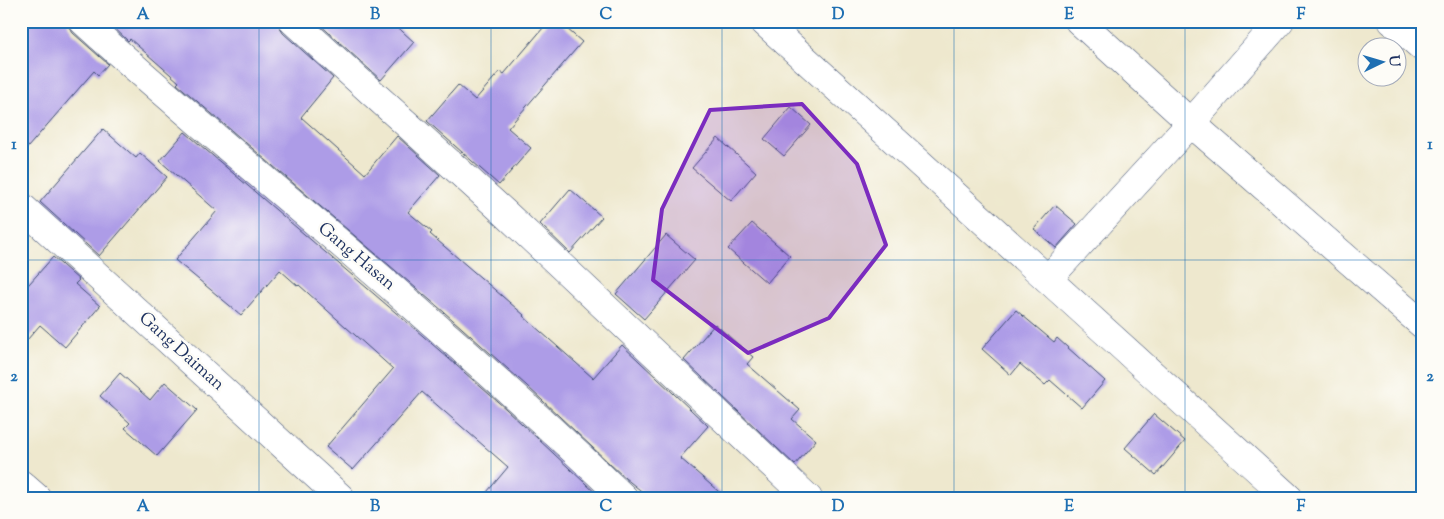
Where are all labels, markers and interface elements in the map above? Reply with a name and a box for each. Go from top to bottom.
text: A [137,4,150,27]
text: B [370,4,380,27]
text: C [600,4,613,27]
text: D [832,4,845,27]
text: E [1064,4,1074,27]
text: F [1297,4,1306,27]
north arrow [1356,38,1406,88]
text: U [1382,54,1403,68]
text: 1 [11,134,17,157]
text: 1 [1427,134,1433,157]
street label: Gang Hasan [311,217,401,298]
street label: Gang Daiman [132,306,230,398]
text: 2 [10,366,18,389]
text: 2 [1426,366,1434,389]
text: A [137,496,150,519]
text: B [370,496,380,519]
text: C [600,496,613,519]
text: D [832,496,845,519]
text: E [1064,496,1074,519]
text: F [1297,496,1306,519]

